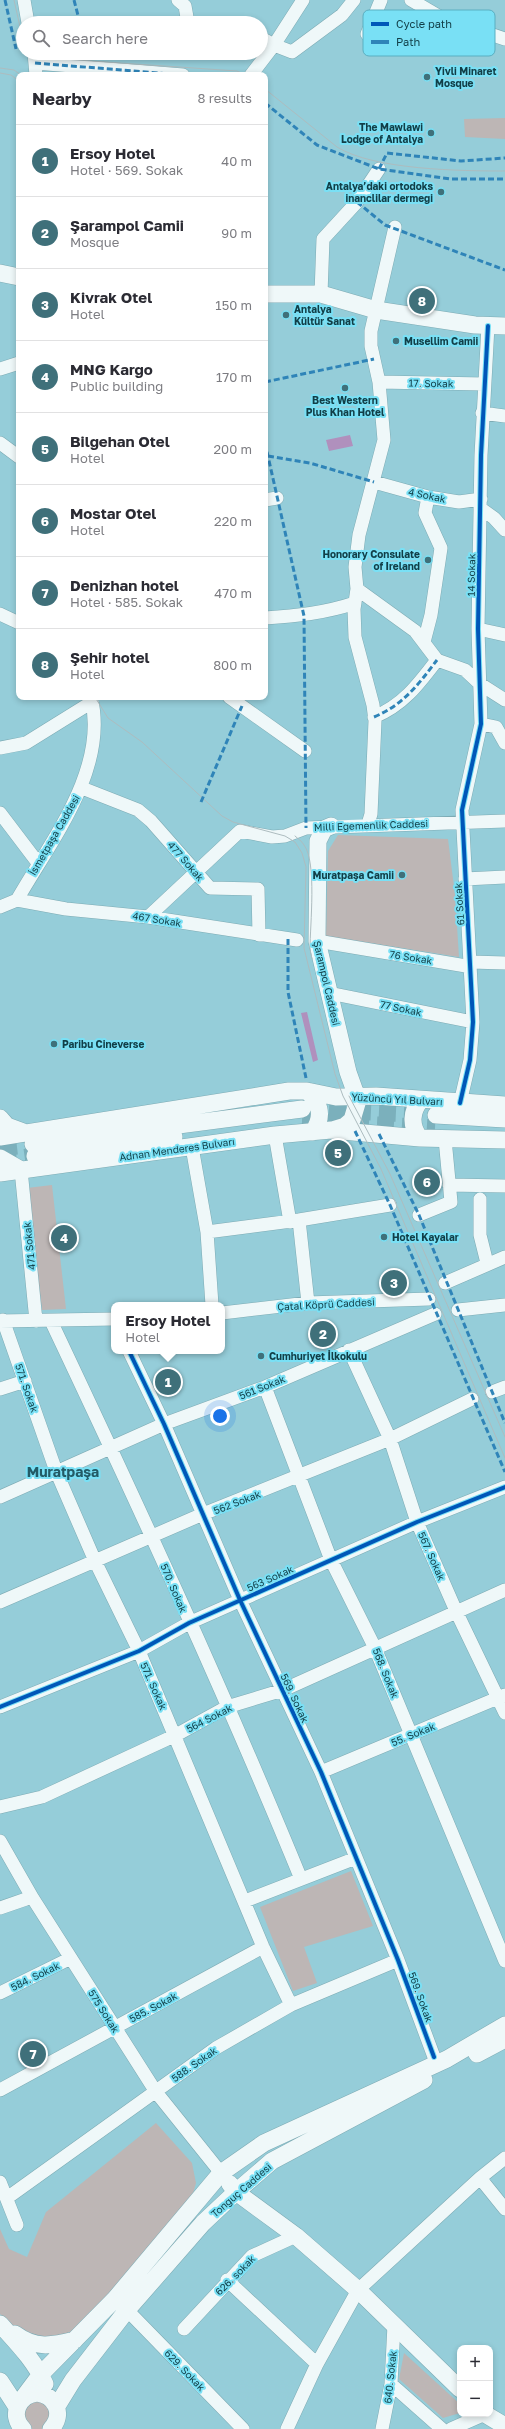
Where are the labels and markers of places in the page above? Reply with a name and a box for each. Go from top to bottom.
place label: Yivli Minaret Mosque [435,65,496,89]
marker: Yivli Minaret Mosque [422,72,432,82]
place label: The Mawlawi Lodge of Antalya [341,121,423,145]
marker: The Mawlawi Lodge of Antalya [426,128,436,138]
place label: Antalya’daki ortodoks inanclilar dermegi [326,180,433,204]
marker: Antalya’daki ortodoks inanclilar dermegi [436,187,446,197]
pin: 8 [409,286,435,316]
place label: Antalya Kültür Sanat [294,303,355,327]
marker: Antalya Kültür Sanat [281,310,291,320]
place label: Musellim Camii [404,335,478,347]
marker: Musellim Camii [391,336,401,346]
marker: Best Western Plus Khan Hotel [340,383,350,393]
place label: Best Western Plus Khan Hotel [306,394,385,418]
place label: Honorary Consulate of Ireland [322,548,420,572]
marker: Honorary Consulate of Ireland [423,555,433,565]
place label: Muratpaşa Camii [313,869,394,881]
marker: Muratpaşa Camii [397,870,407,880]
place label: Paribu Cineverse [62,1038,144,1050]
marker: Paribu Cineverse [49,1039,59,1049]
pin: 5 [325,1138,351,1168]
pin: 6 [414,1167,440,1197]
pin: 4 [51,1223,77,1253]
place label: Hotel Kayalar [392,1231,459,1243]
marker: Hotel Kayalar [379,1232,389,1242]
pin: 3 [381,1268,407,1298]
pin: 2 [310,1319,336,1349]
place label: Cumhuriyet İlkokulu [269,1350,367,1362]
marker: Cumhuriyet İlkokulu [256,1351,266,1361]
pin: 1 [155,1367,181,1397]
pin: 7 [20,2039,46,2069]

